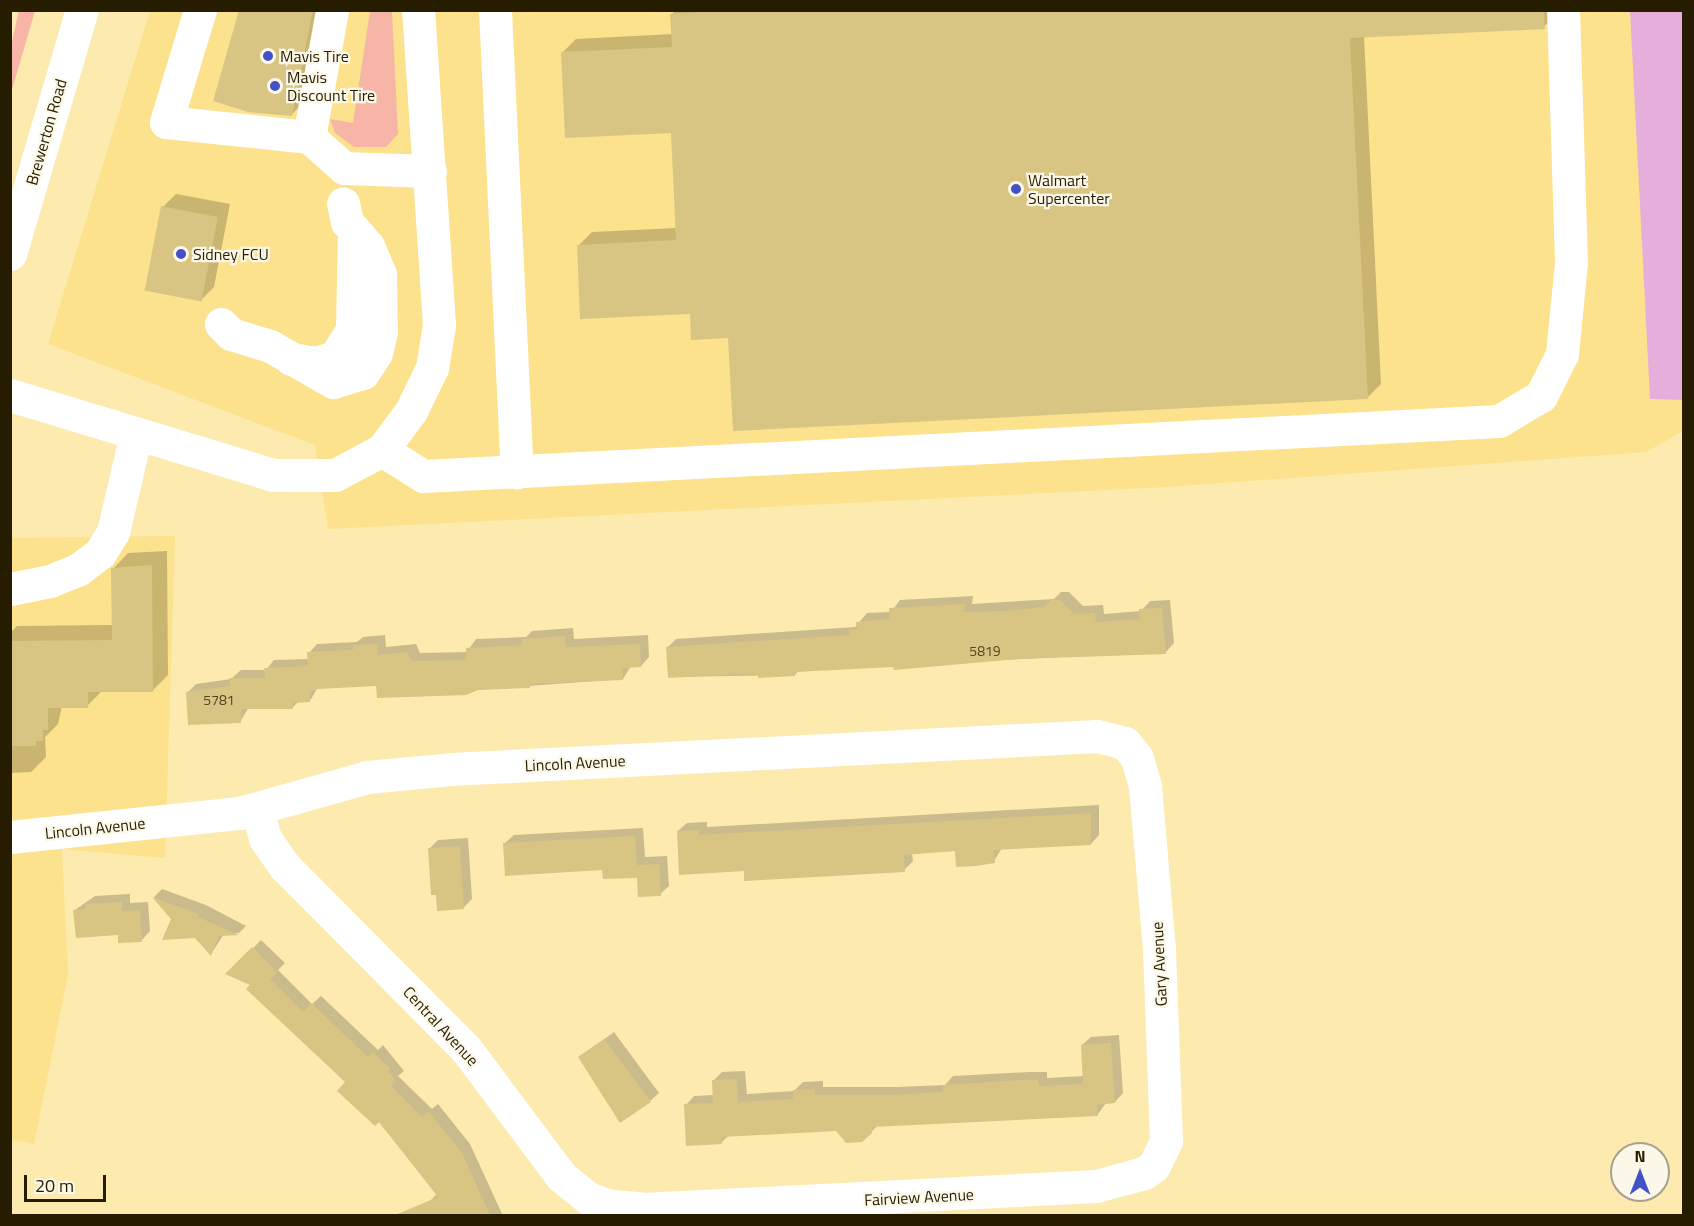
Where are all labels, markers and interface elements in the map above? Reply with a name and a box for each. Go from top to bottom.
place label: Mavis Tire [280,46,349,66]
marker: Mavis Tire [261,49,275,63]
place label: Mavis Discount Tire [287,67,375,105]
street label: Brewerton Road [22,77,70,187]
marker: Mavis Discount Tire [268,79,282,93]
place label: Walmart Supercenter [1028,170,1110,208]
marker: Walmart Supercenter [1009,182,1023,196]
place label: Sidney FCU [193,244,269,264]
marker: Sidney FCU [174,247,188,261]
house number: 5819 [969,643,1001,659]
house number: 5781 [203,692,235,708]
street label: Lincoln Avenue [524,751,626,775]
street label: Lincoln Avenue [44,813,146,843]
street label: Gary Avenue [1147,921,1171,1007]
street label: Central Avenue [399,982,483,1070]
north arrow [1610,1142,1670,1202]
text: N [1634,1144,1646,1168]
scale bar [27,1163,110,1201]
text: 20 m [35,1172,74,1199]
street label: Fairview Avenue [864,1185,974,1209]

